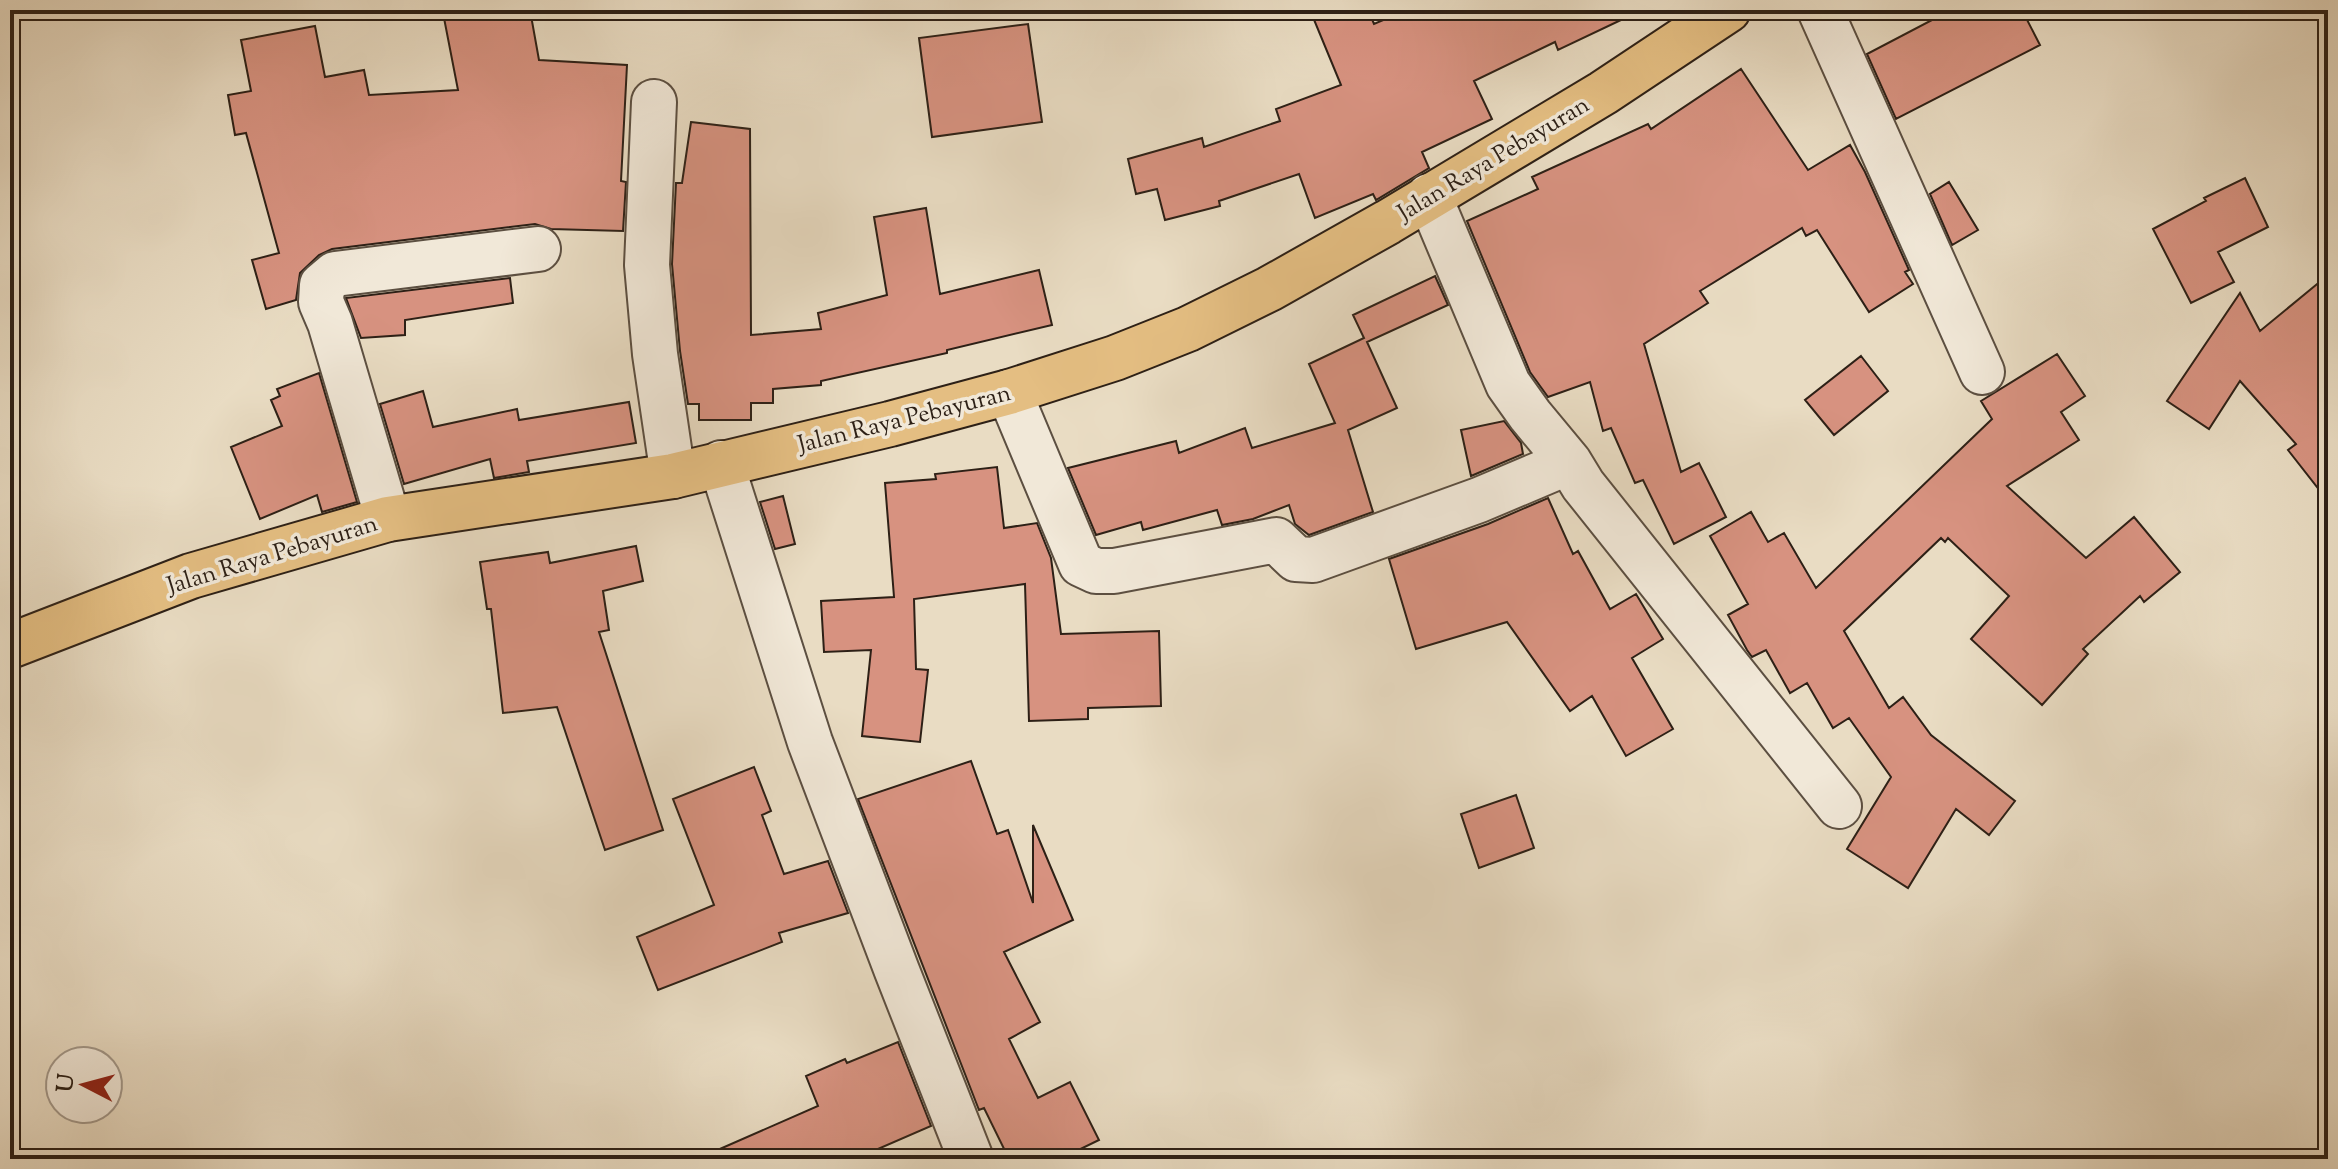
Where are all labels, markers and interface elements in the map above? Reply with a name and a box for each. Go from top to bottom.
street label: Jalan Raya Pebayuran [1390,89,1596,232]
street label: Jalan Raya Pebayuran [792,377,1015,463]
street label: Jalan Raya Pebayuran [161,508,382,605]
north arrow [44,1045,124,1125]
text: U [50,1073,84,1094]

